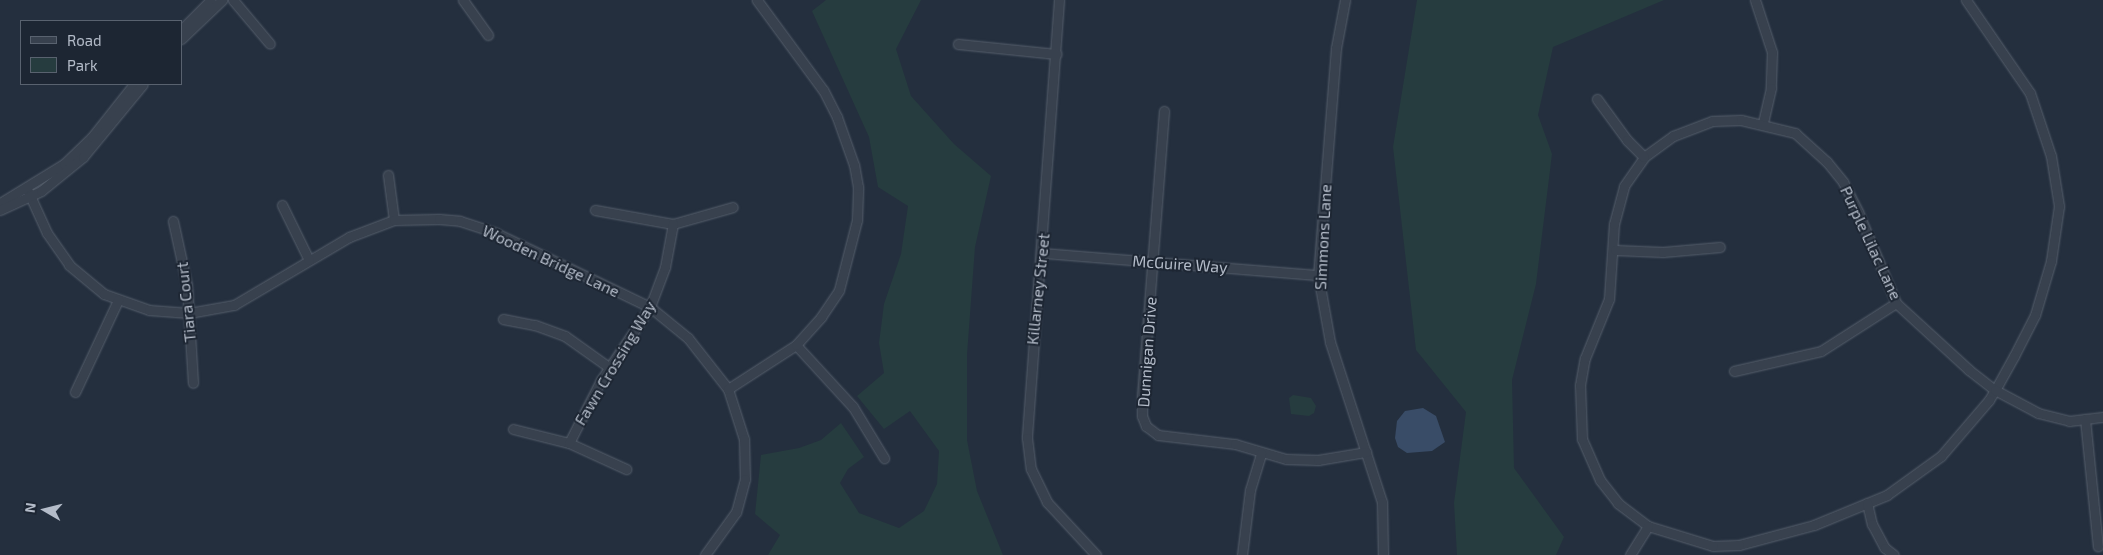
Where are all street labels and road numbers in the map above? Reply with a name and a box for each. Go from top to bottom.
street label: Purple Lilac Lane [1836,183,1906,303]
street label: Simmons Lane [1311,184,1335,290]
street label: Wooden Bridge Lane [479,221,623,301]
street label: Killarney Street [1023,232,1053,346]
street label: McGuire Way [1132,251,1228,277]
street label: Tiara Court [172,261,200,343]
street label: Dunnigan Drive [1134,296,1160,408]
street label: Fawn Crossing Way [570,297,660,429]

